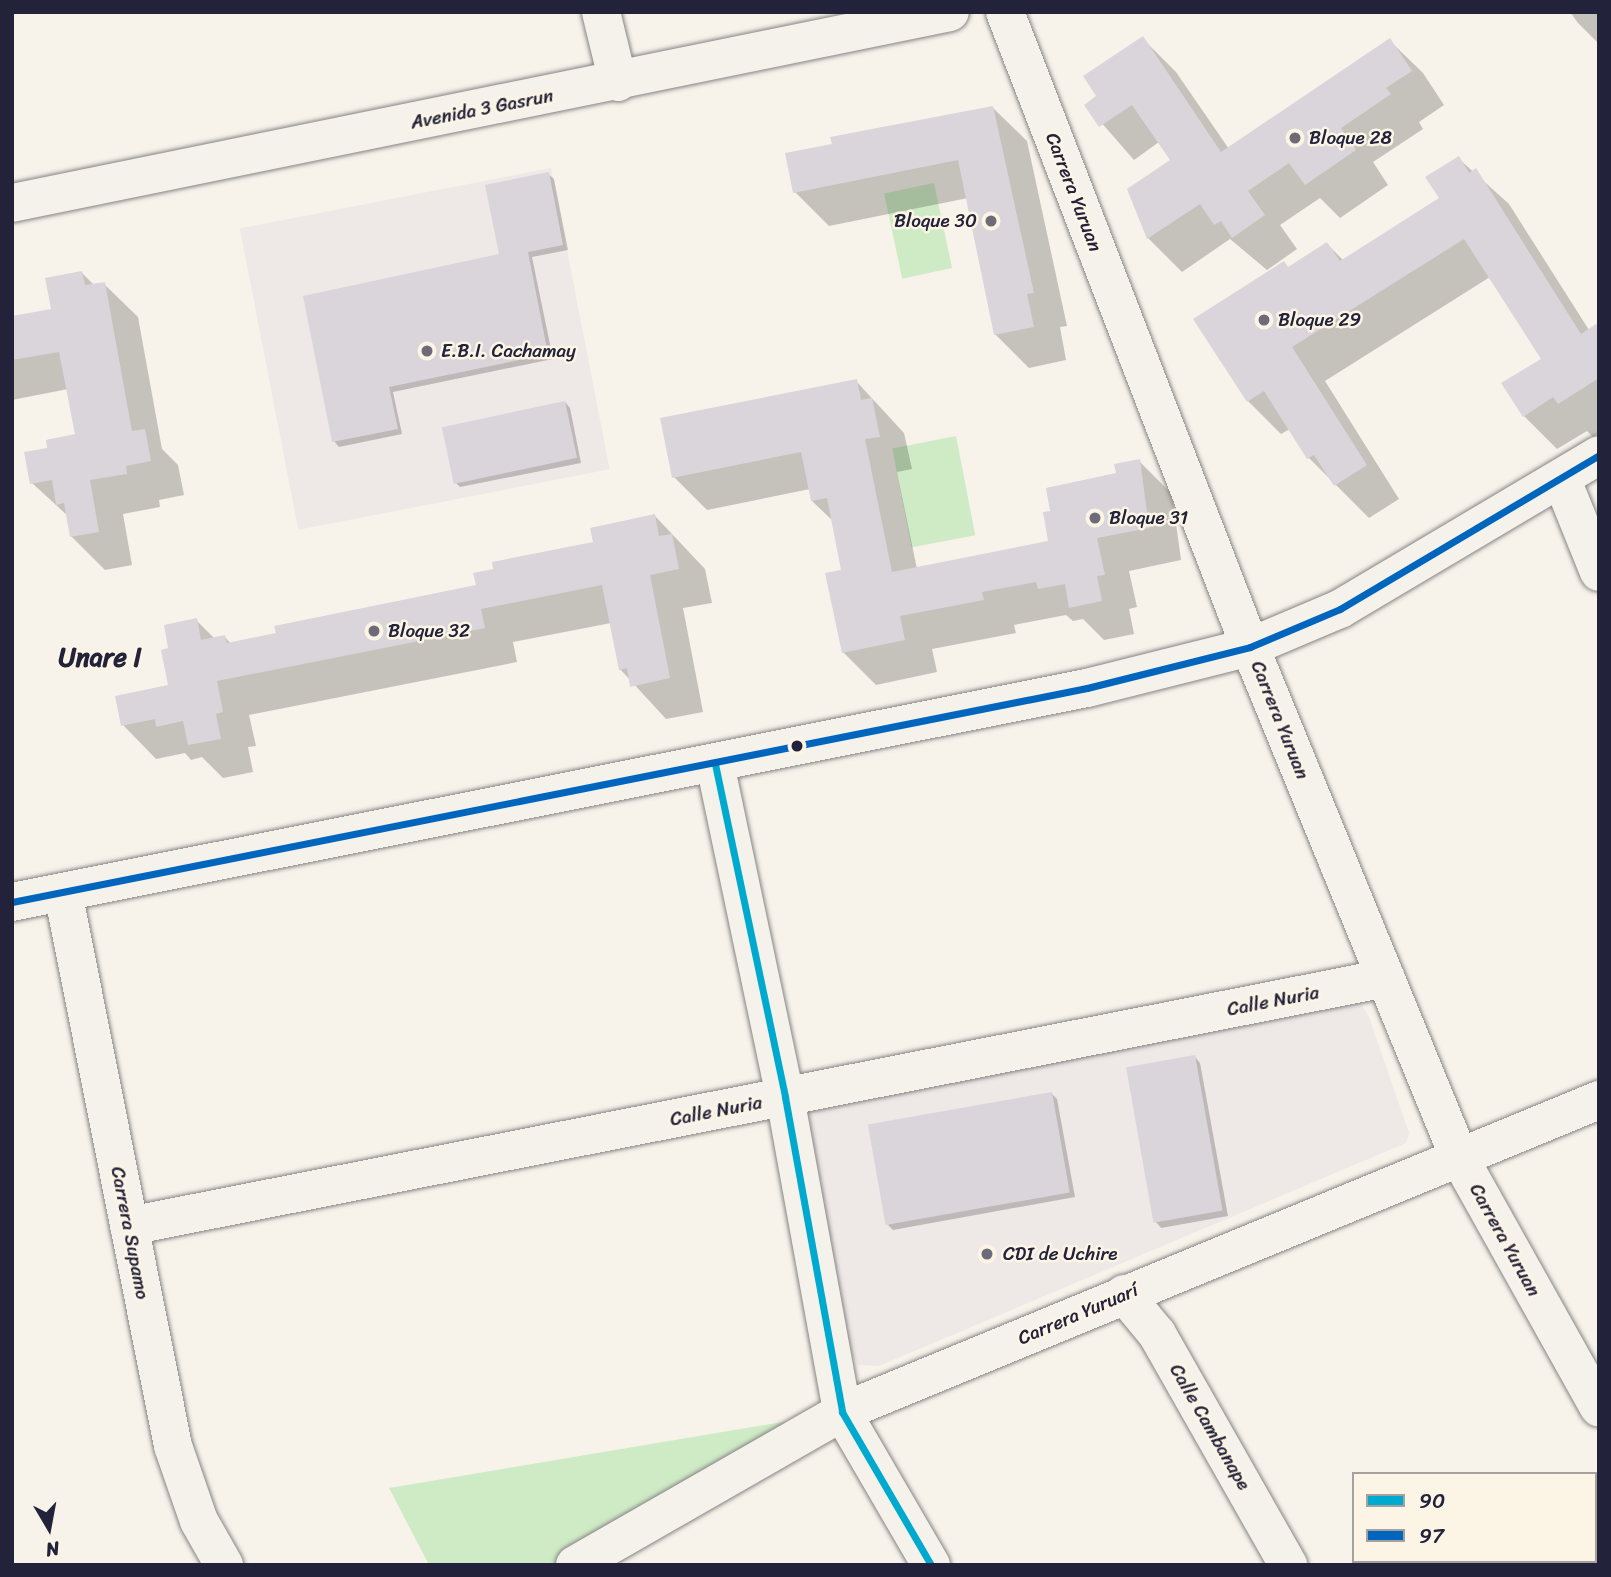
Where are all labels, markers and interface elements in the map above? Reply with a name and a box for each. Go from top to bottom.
street label: Avenida 3 Gasrun [409,84,555,134]
place label: Bloque 28 [1309,127,1392,149]
street label: Carrera Yuruan [1041,129,1107,255]
marker: Bloque 28 [1287,130,1303,146]
place label: Bloque 30 [894,210,977,232]
marker: Bloque 30 [983,213,999,229]
place label: Bloque 29 [1278,309,1361,331]
marker: Bloque 29 [1256,312,1272,328]
place label: E.B.I. Cachamay [441,340,576,362]
marker: E.B.I. Cachamay [419,343,435,359]
place label: Bloque 31 [1109,507,1188,529]
marker: Bloque 31 [1087,510,1103,526]
place label: Bloque 32 [388,620,470,642]
marker: Bloque 32 [366,623,382,639]
district label: Unare I [57,642,143,674]
street label: Carrera Yuruan [1246,658,1314,782]
unlabelled marker [790,739,804,753]
street label: Calle Nuria [1225,981,1321,1021]
street label: Calle Nuria [668,1091,764,1131]
street label: Carrera Supamo [106,1165,154,1301]
street label: Carrera Yuruan [1465,1180,1545,1300]
place label: CDI de Uchire [1003,1243,1118,1265]
marker: CDI de Uchire [977,1244,997,1264]
street label: Carrera Yuruarí [1015,1278,1141,1350]
street label: Calle Cambanape [1165,1360,1255,1494]
legend [1352,1472,1597,1563]
text: 90 [1419,1482,1445,1520]
north arrow [14,1493,84,1563]
text: 97 [1419,1517,1444,1555]
text: N [43,1532,62,1567]

